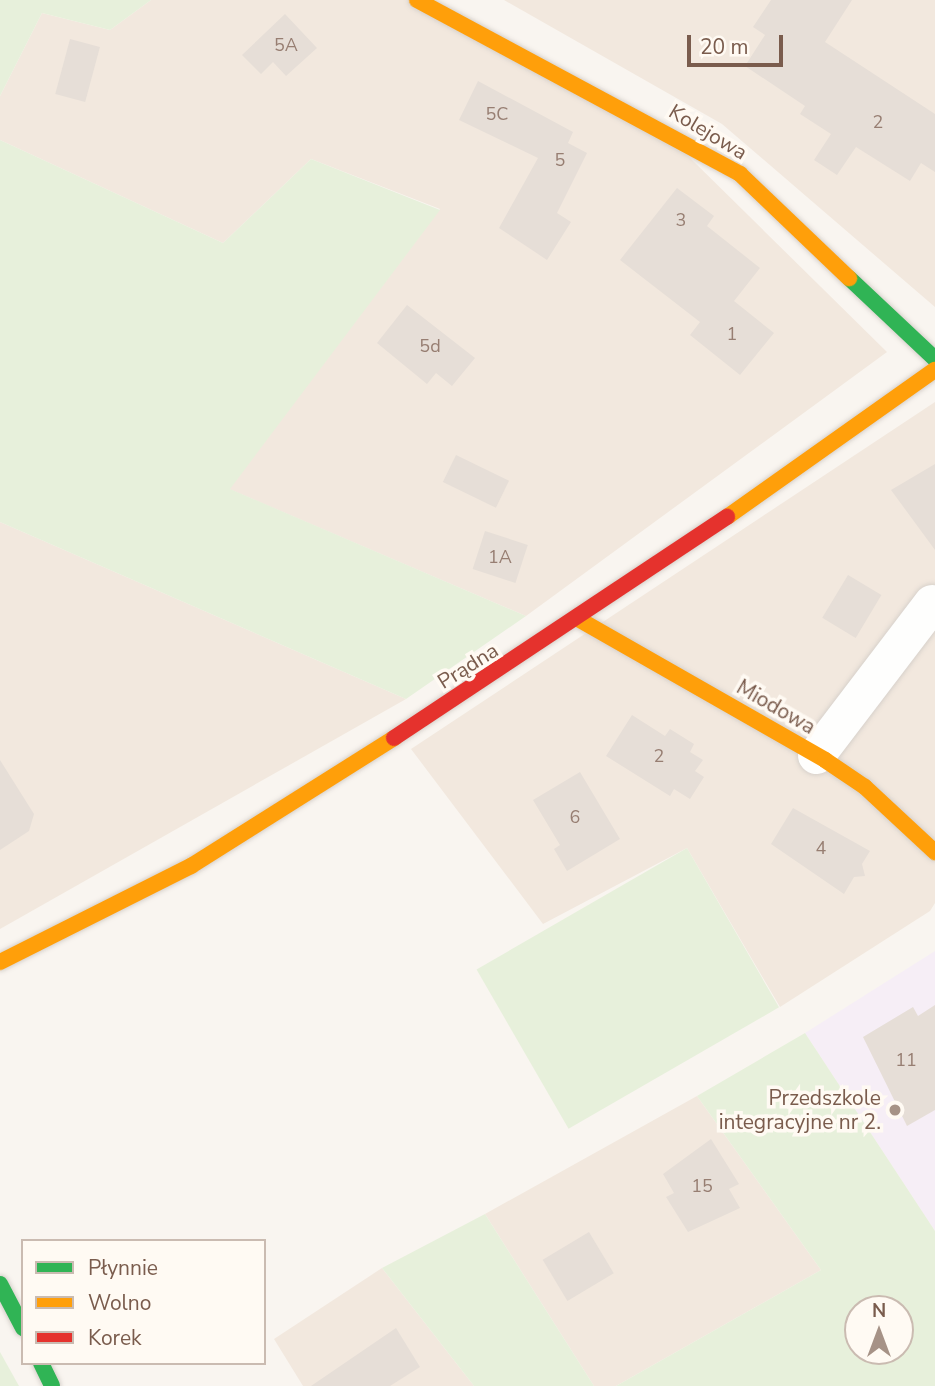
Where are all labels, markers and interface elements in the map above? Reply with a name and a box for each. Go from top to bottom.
scale bar [690,21,786,65]
text: 20 m [700,33,749,61]
house number: 5A [274,34,298,56]
street label: Kolejowa [664,99,752,165]
house number: 5C [486,103,508,125]
house number: 2 [873,111,883,133]
house number: 5 [555,149,565,171]
house number: 3 [676,209,686,231]
house number: 1 [727,323,737,345]
house number: 5d [419,335,441,357]
house number: 1A [488,546,512,568]
street label: Prądna [433,638,503,694]
street label: Miodowa [732,674,820,740]
house number: 2 [654,745,664,767]
house number: 6 [570,806,580,828]
house number: 4 [816,837,826,859]
house number: 11 [895,1049,917,1071]
place label: Przedszkole integracyjne nr 2. [719,1085,881,1135]
marker: Przedszkole integracyjne nr 2. [887,1102,903,1118]
house number: 15 [691,1175,713,1197]
legend [21,1239,266,1365]
text: Płynnie [88,1254,158,1282]
text: Wolno [88,1289,151,1317]
north arrow [844,1295,914,1365]
text: N [872,1298,886,1324]
text: Korek [88,1324,142,1352]

